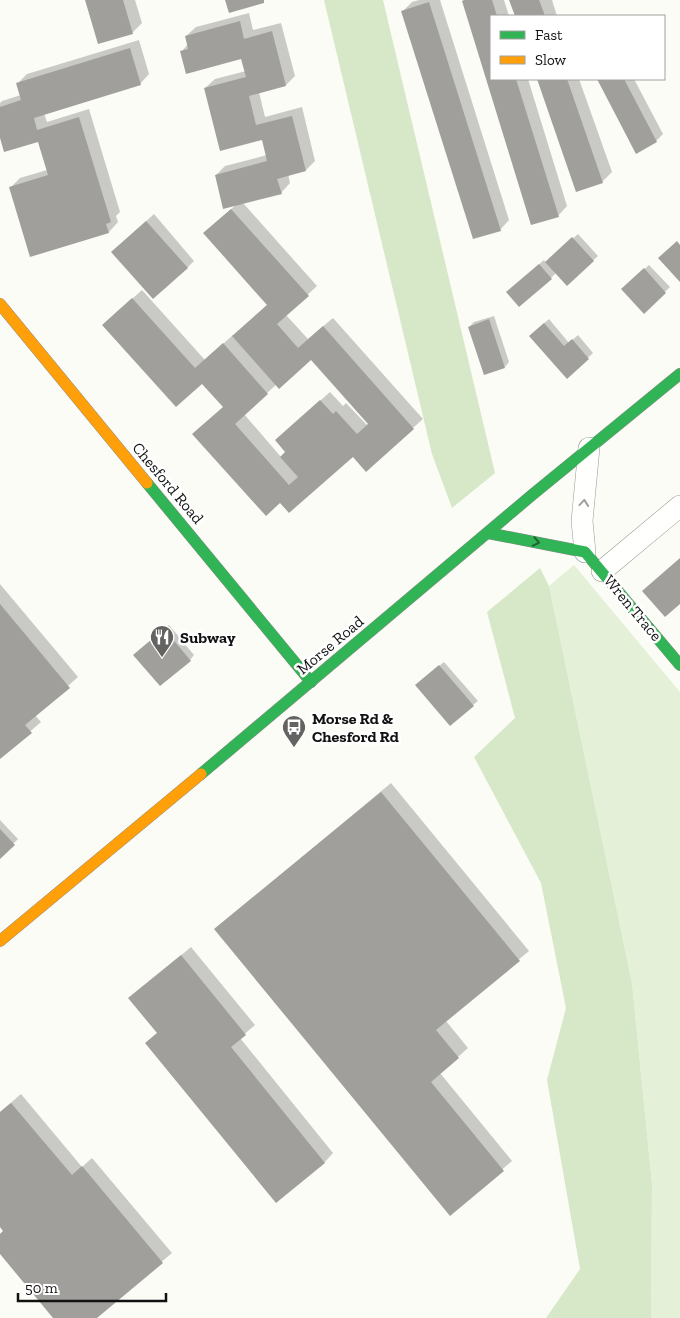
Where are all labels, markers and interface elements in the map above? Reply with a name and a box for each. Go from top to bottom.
legend [490,15,665,80]
text: Fast [535,26,563,44]
text: Slow [535,51,567,69]
street label: Chesford Road [128,438,208,528]
one-way arrow [578,499,589,507]
one-way arrow [531,537,540,547]
street label: Wren Trace [600,571,666,645]
street label: Morse Road [293,611,367,678]
restaurant icon: Subway [149,624,175,658]
place label: Subway [180,628,236,647]
place label: Morse Rd & Chesford Rd [312,709,399,746]
bus stop icon: Morse Rd & Chesford Rd [281,714,307,748]
scale bar [18,1270,165,1302]
text: 50 m [25,1279,58,1297]

